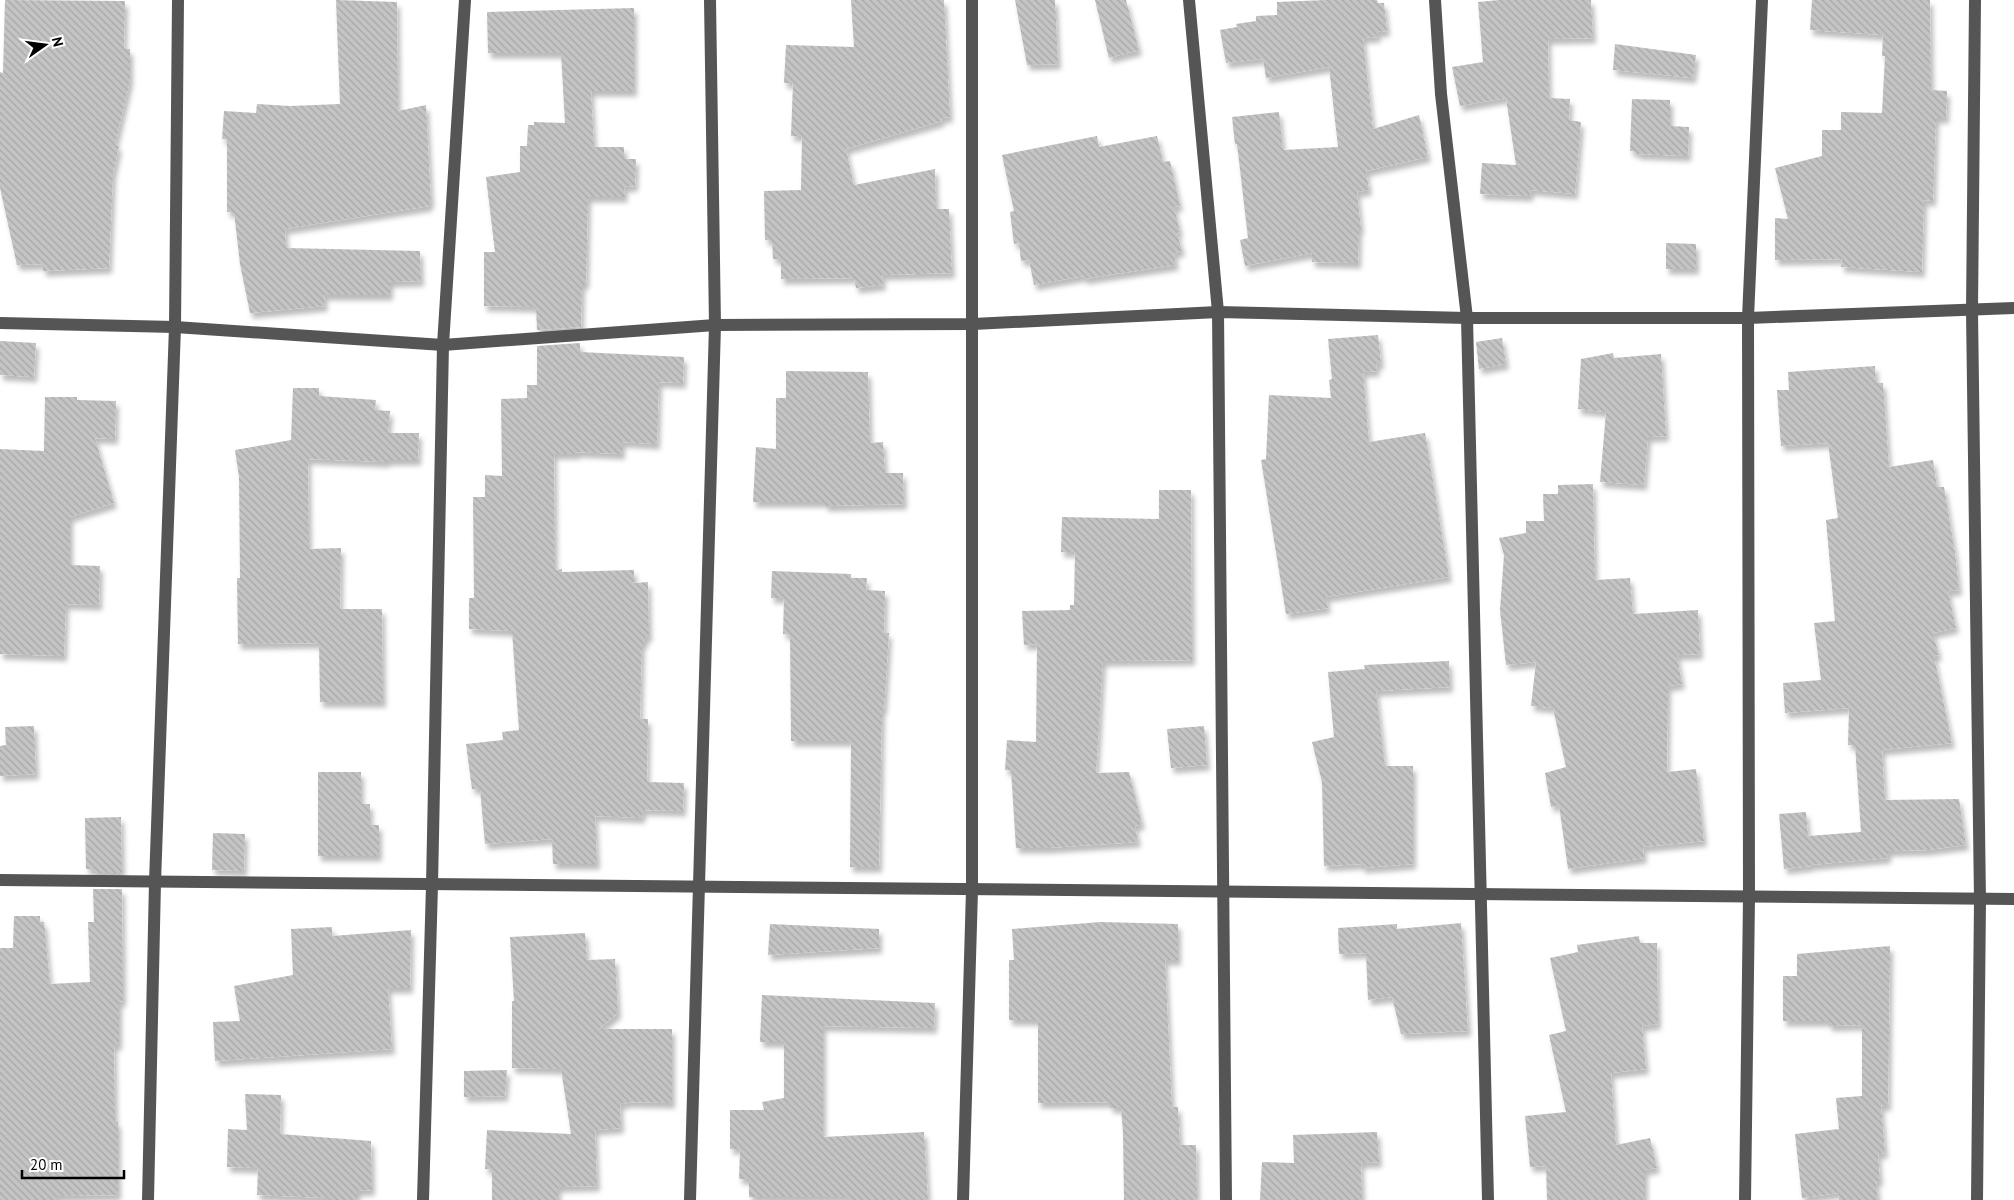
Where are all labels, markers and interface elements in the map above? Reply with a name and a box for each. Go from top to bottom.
north arrow [20,20,70,70]
text: N [48,35,67,48]
scale bar [22,1148,125,1180]
text: 20 m [30,1155,63,1174]

